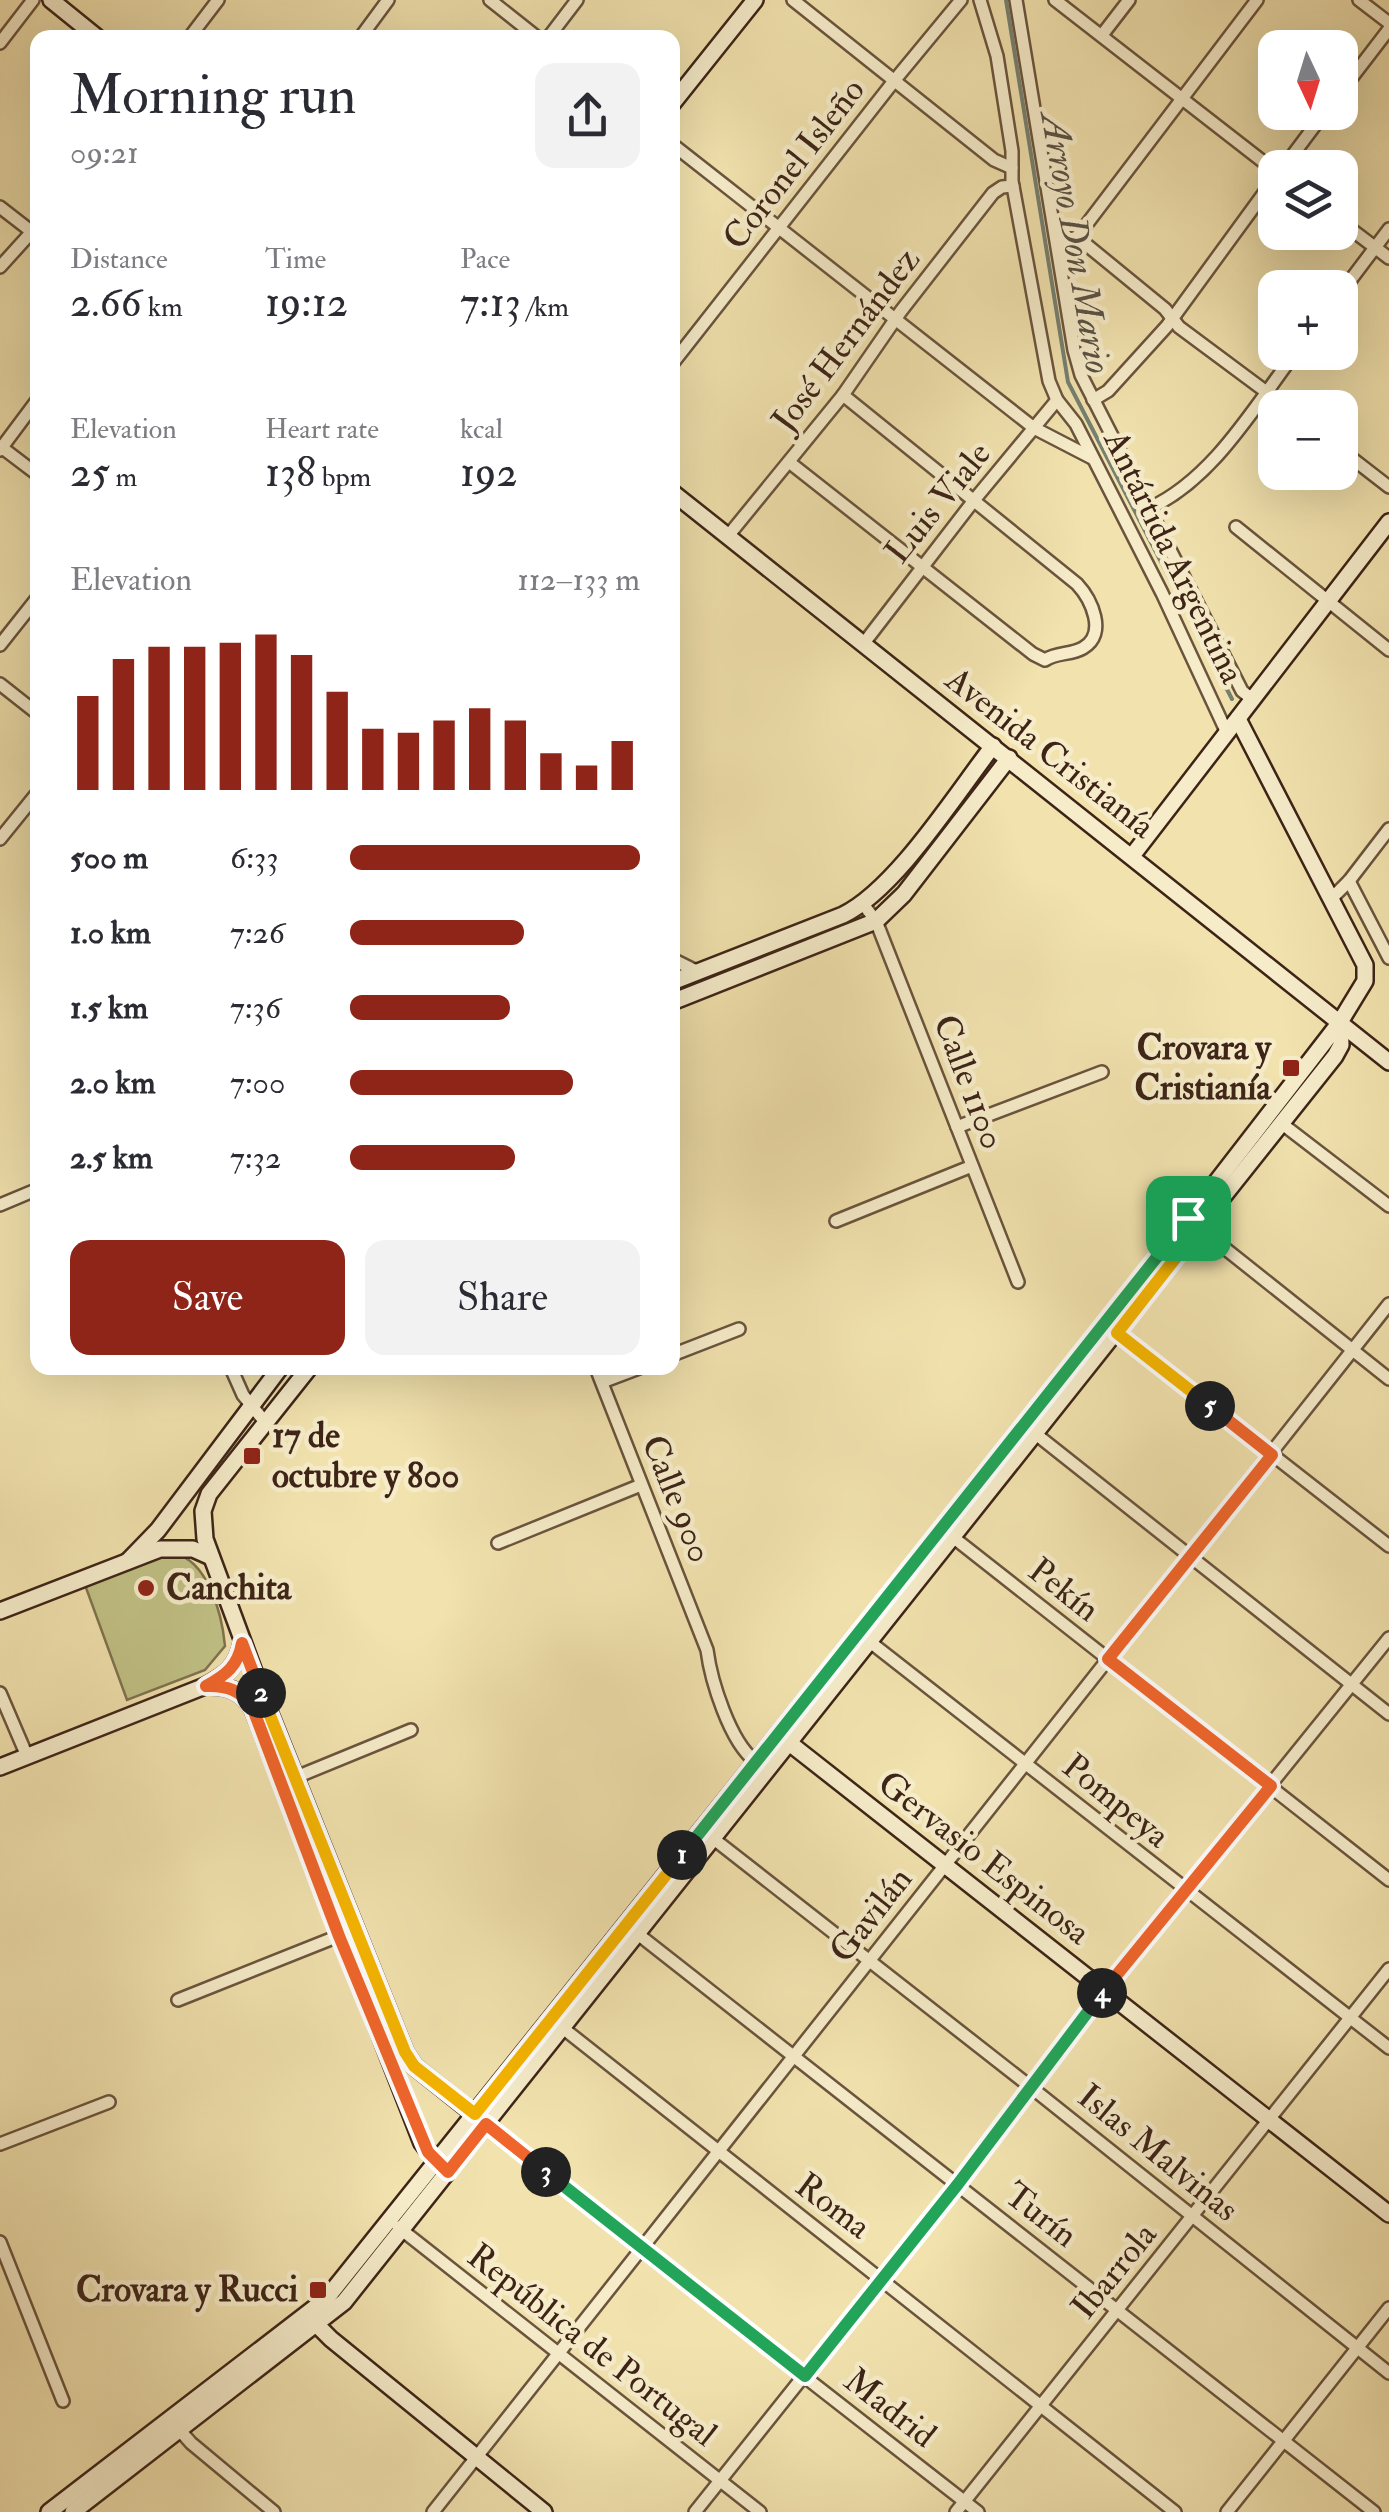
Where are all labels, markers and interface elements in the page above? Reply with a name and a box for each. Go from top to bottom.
north arrow [1258,30,1358,130]
map controls [1258,30,1358,490]
text: Morning run [70,61,356,130]
button: share [535,63,640,168]
street label: Coronel Isleño [713,69,875,259]
water label: Arroyo Don Mario [1029,105,1123,377]
text: 09:21 [70,133,138,173]
button: layers [1258,150,1358,250]
street label: José Hernández [762,239,930,442]
text: Distance [70,242,168,277]
text: Time [265,242,326,277]
text: Pace [460,242,510,277]
button: + [1258,270,1358,370]
text: 2.66 [70,277,142,329]
text: 19:12 [265,277,348,329]
text: 7:13 [460,277,521,329]
text: km [142,290,183,325]
text: /km [521,290,569,325]
button: − [1258,390,1358,490]
text: Elevation [70,412,177,447]
text: Heart rate [265,412,379,447]
text: kcal [460,412,503,447]
street label: Antártida Argentina [1093,422,1255,691]
street label: Luis Viale [876,433,1000,573]
text: 25 [70,447,110,499]
text: 138 [265,447,316,499]
text: 192 [460,447,518,499]
text: m [110,460,137,495]
text: bpm [316,460,371,495]
text: Elevation [70,560,192,600]
text: 112–133 m [517,560,640,600]
street label: Avenida Cristianía [936,657,1164,849]
text: 500 m [70,838,148,878]
text: 6:33 [230,838,279,878]
text: 1.0 km [70,913,151,953]
text: 7:26 [230,913,285,953]
text: 1.5 km [70,988,148,1028]
text: 7:36 [230,988,281,1028]
street label: Calle 1100 [923,1009,1015,1155]
place label: Crovara y Cristianía [1135,1026,1273,1110]
marker: Crovara y Cristianía [1280,1057,1302,1079]
text: 2.0 km [70,1063,156,1103]
text: 7:00 [230,1063,285,1103]
text: 2.5 km [70,1138,153,1178]
text: 7:32 [230,1138,281,1178]
pin [1146,1176,1231,1261]
icon: arrive [1161,1191,1216,1246]
button: Save [70,1240,345,1355]
button: Share [365,1240,640,1355]
pin: 5 [1185,1381,1235,1431]
text: 5 [1204,1388,1216,1423]
place label: 17 de octubre y 800 [272,1414,459,1499]
street label: Calle 900 [632,1429,722,1569]
marker: 17 de octubre y 800 [241,1445,263,1467]
street label: Pekín [1020,1549,1108,1631]
place label: Canchita [166,1566,293,1610]
marker: Canchita [135,1577,157,1599]
pin: 2 [236,1668,286,1718]
text: 2 [254,1675,268,1710]
street label: Pompeya [1053,1744,1179,1858]
street label: Gervasio Espinosa [869,1761,1099,1955]
pin: 1 [657,1830,707,1880]
text: 1 [677,1837,687,1872]
street label: Gavilán [820,1858,922,1972]
pin: 4 [1077,1968,1127,2018]
text: 4 [1094,1975,1110,2010]
street label: Islas Malvinas [1069,2075,1247,2231]
pin: 3 [521,2147,571,2197]
text: 3 [541,2154,551,2189]
street label: Roma [787,2163,880,2249]
street label: Turín [996,2173,1086,2257]
street label: Ibarrola [1062,2213,1167,2328]
street label: República de Portugal [458,2234,726,2456]
place label: Crovara y Rucci [76,2268,299,2313]
marker: Crovara y Rucci [307,2279,329,2301]
street label: Madrid [835,2358,945,2458]

